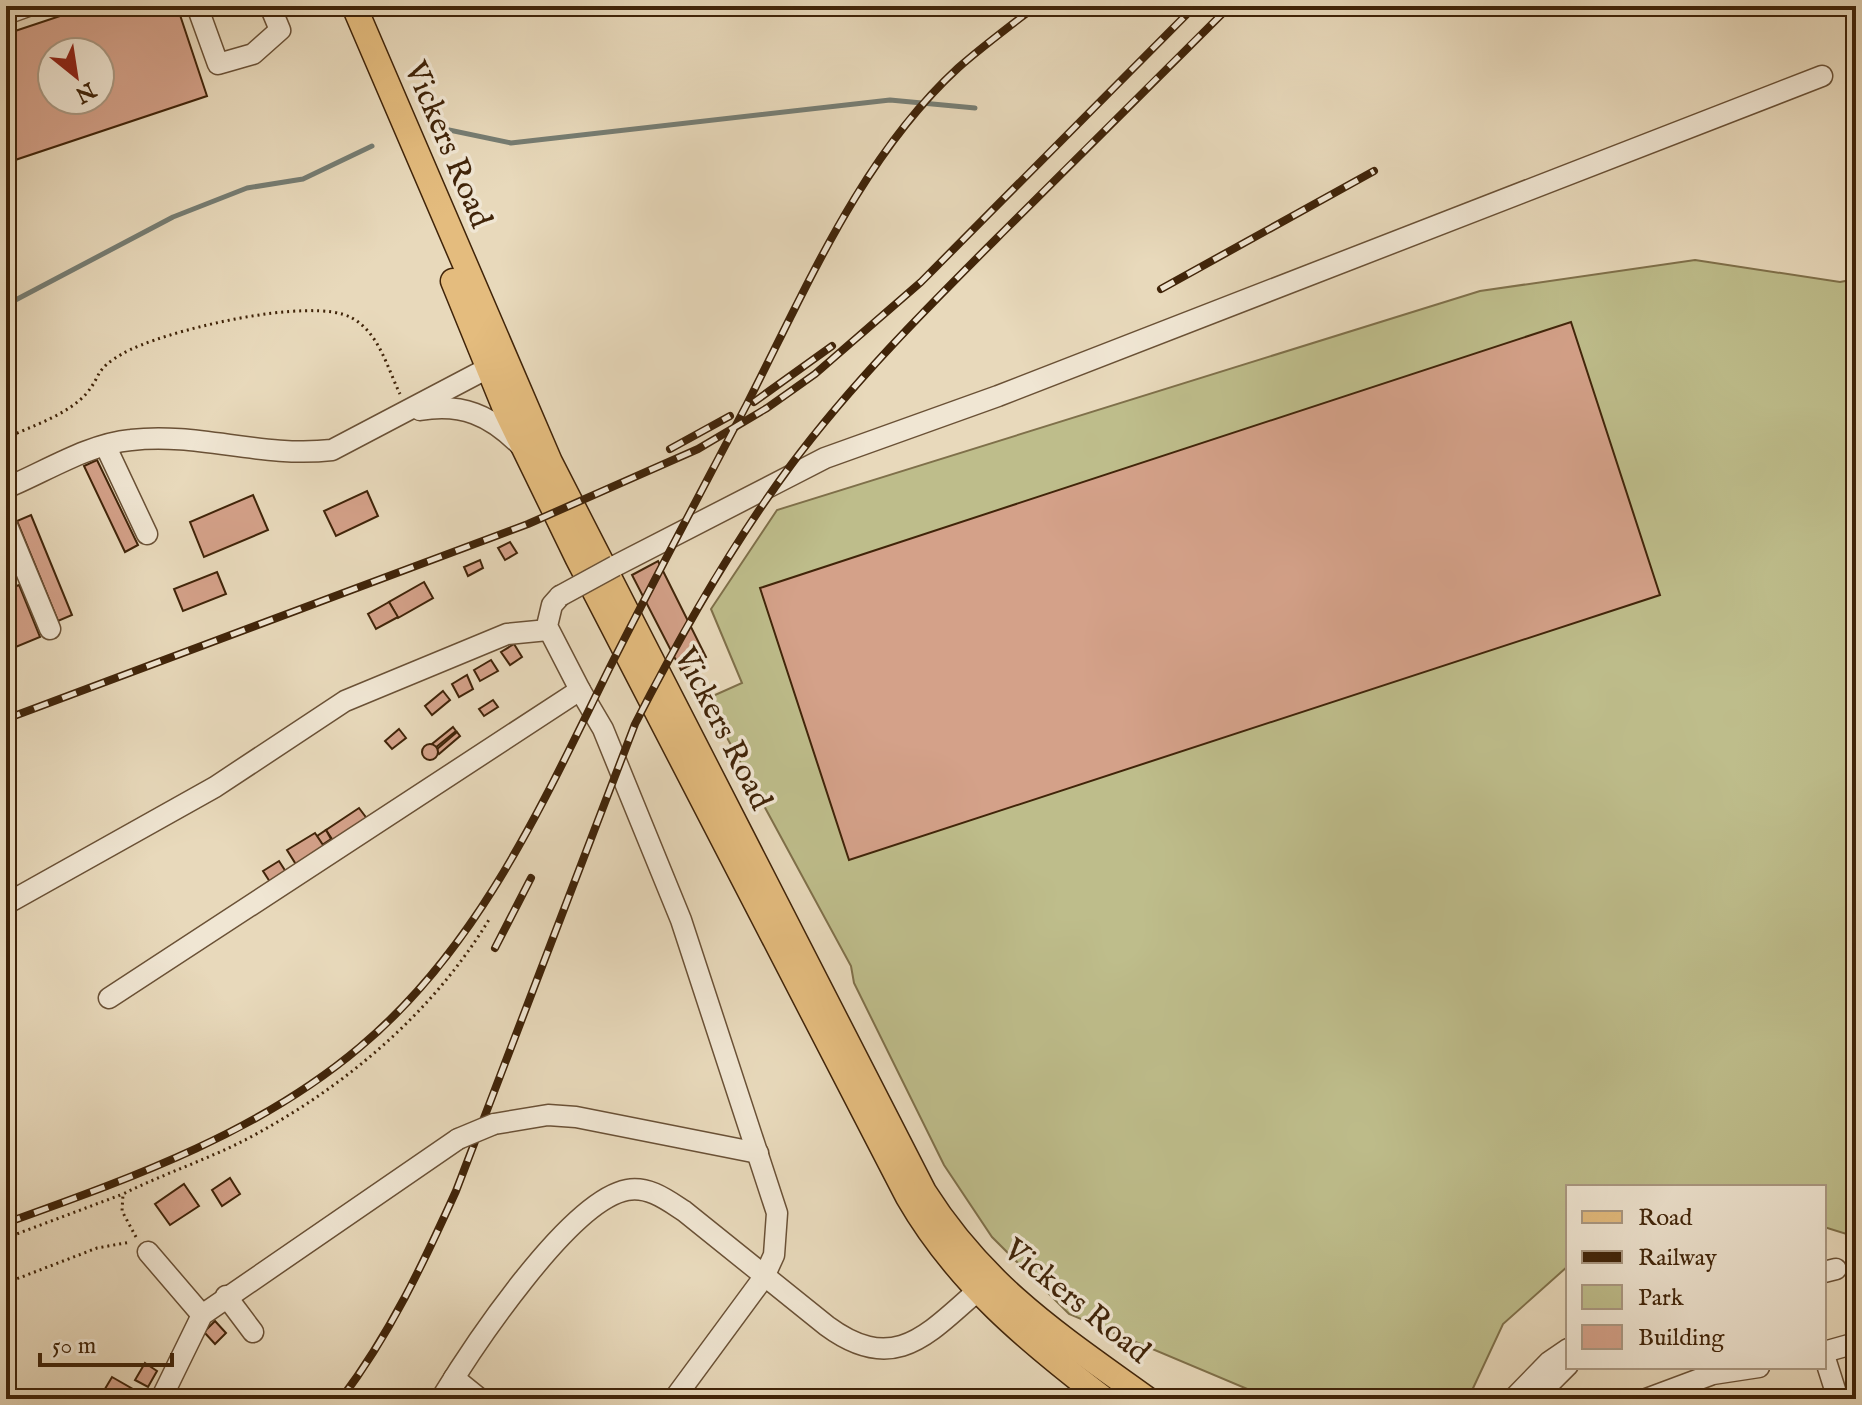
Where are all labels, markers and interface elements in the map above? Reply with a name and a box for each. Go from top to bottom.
north arrow [36,36,116,116]
street label: Vickers Road [393,55,501,235]
text: N [70,74,101,108]
street label: Vickers Road [663,640,781,818]
legend [1566,1185,1826,1369]
text: Road [1638,1203,1692,1234]
street label: Vickers Road [994,1230,1158,1374]
text: Railway [1638,1243,1717,1274]
text: Park [1638,1283,1684,1314]
scale bar [40,1317,172,1367]
text: Building [1638,1323,1725,1354]
text: 50 m [52,1331,96,1362]

